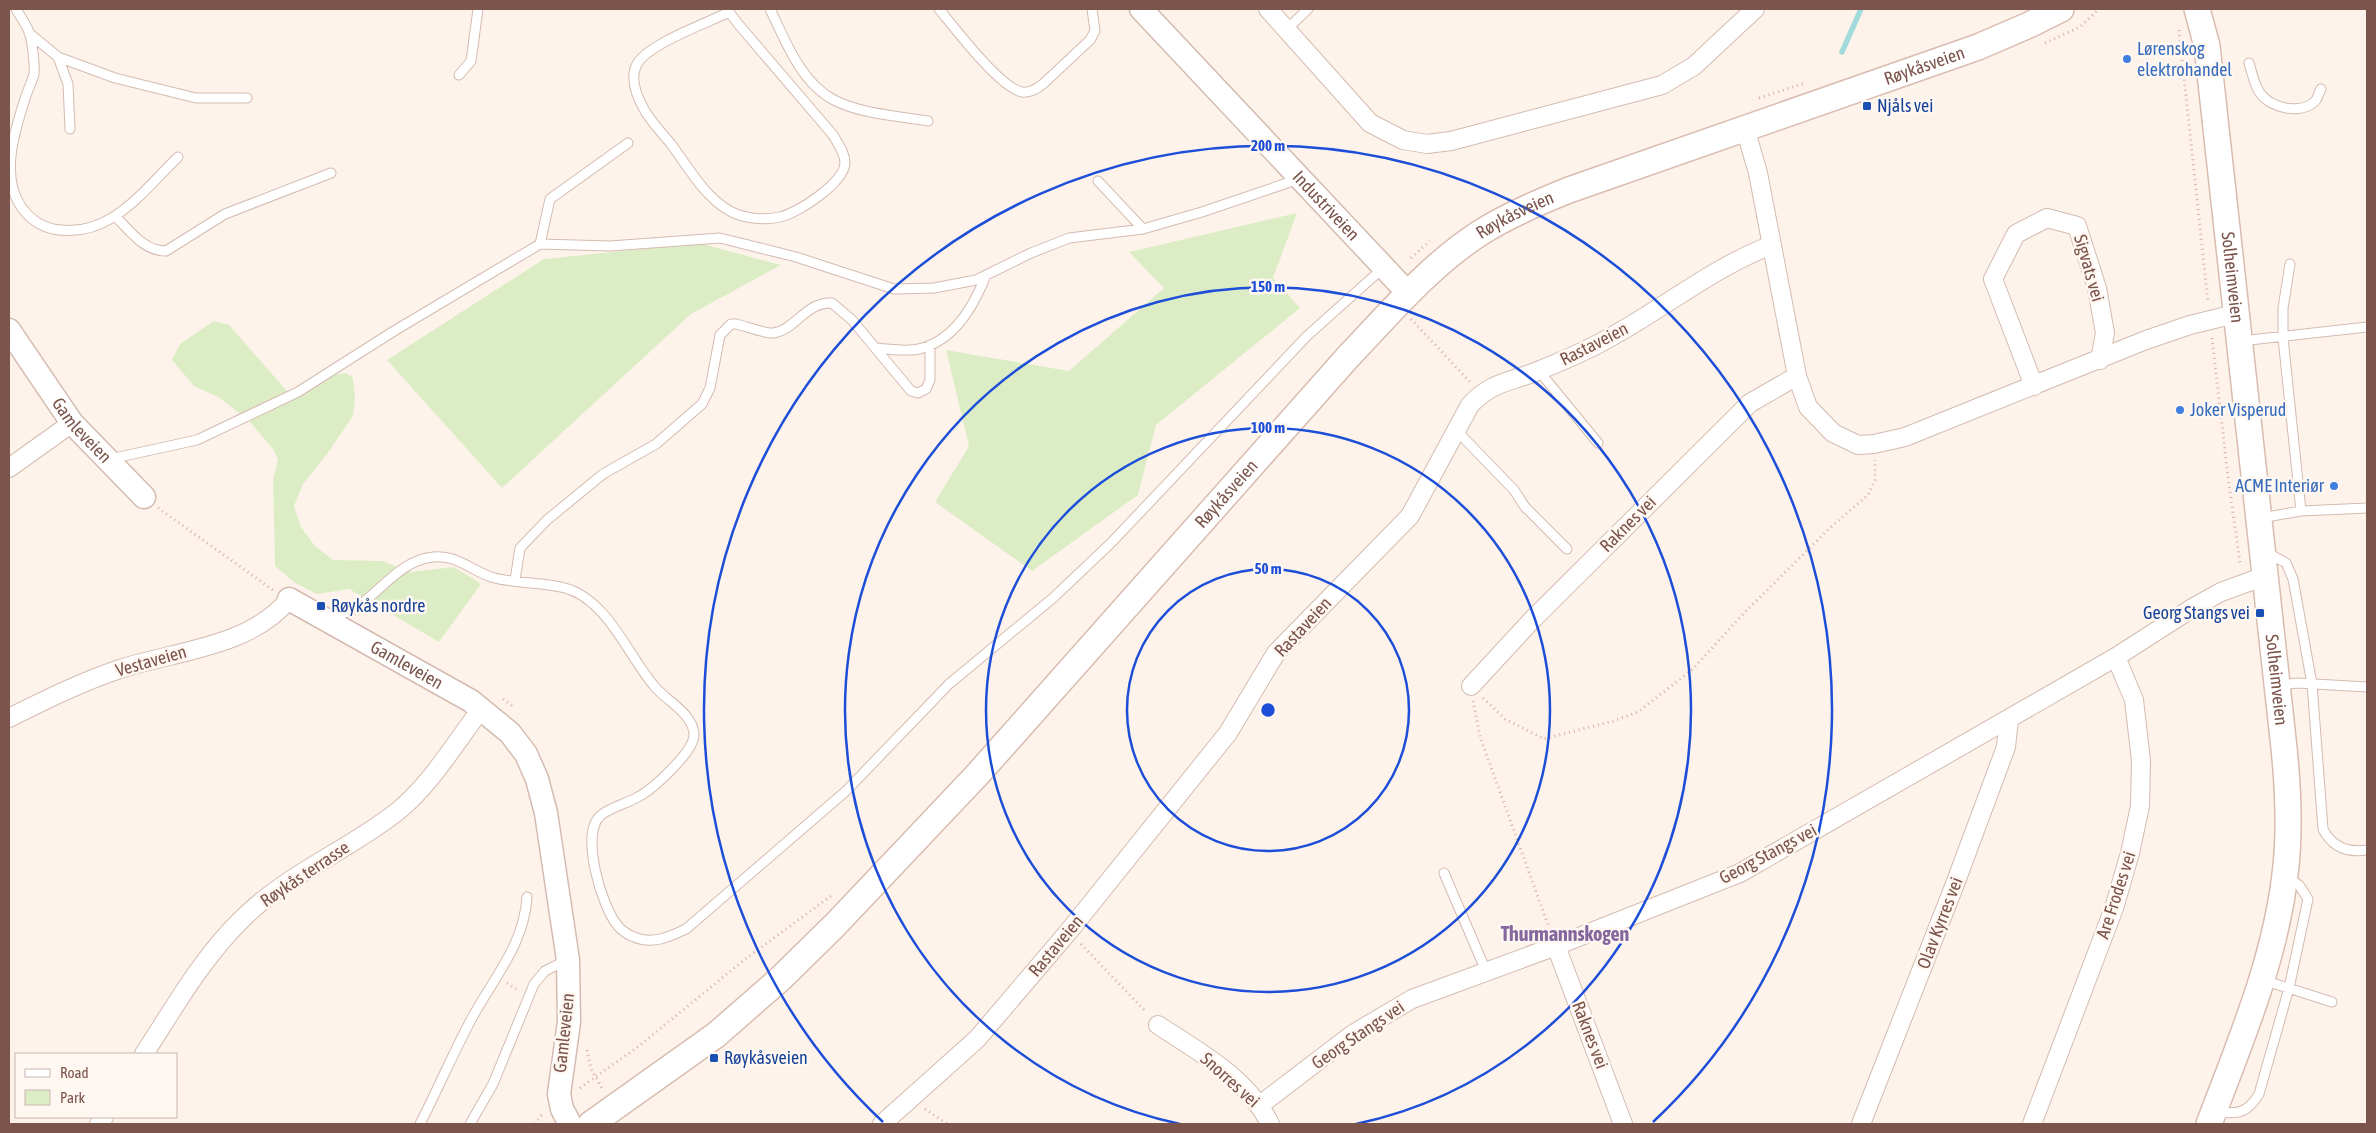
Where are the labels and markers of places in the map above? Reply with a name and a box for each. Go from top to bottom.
place label: Lørenskog elektrohandel [2137,38,2232,80]
marker: Lørenskog elektrohandel [2121,53,2133,65]
place label: Njåls vei [1877,95,1933,116]
marker: Njåls vei [1861,100,1873,112]
place label: Joker Visperud [2190,399,2286,420]
marker: Joker Visperud [2174,404,2186,416]
place label: ACME Interiør [2235,475,2325,496]
marker: ACME Interiør [2328,480,2340,492]
place label: Røykås nordre [331,595,425,616]
marker: Røykås nordre [315,600,327,612]
place label: Georg Stangs vei [2143,602,2250,623]
marker: Georg Stangs vei [2254,607,2266,619]
centre of rings [1259,701,1277,719]
place label: Røykåsveien [724,1047,808,1068]
marker: Røykåsveien [708,1052,720,1064]

